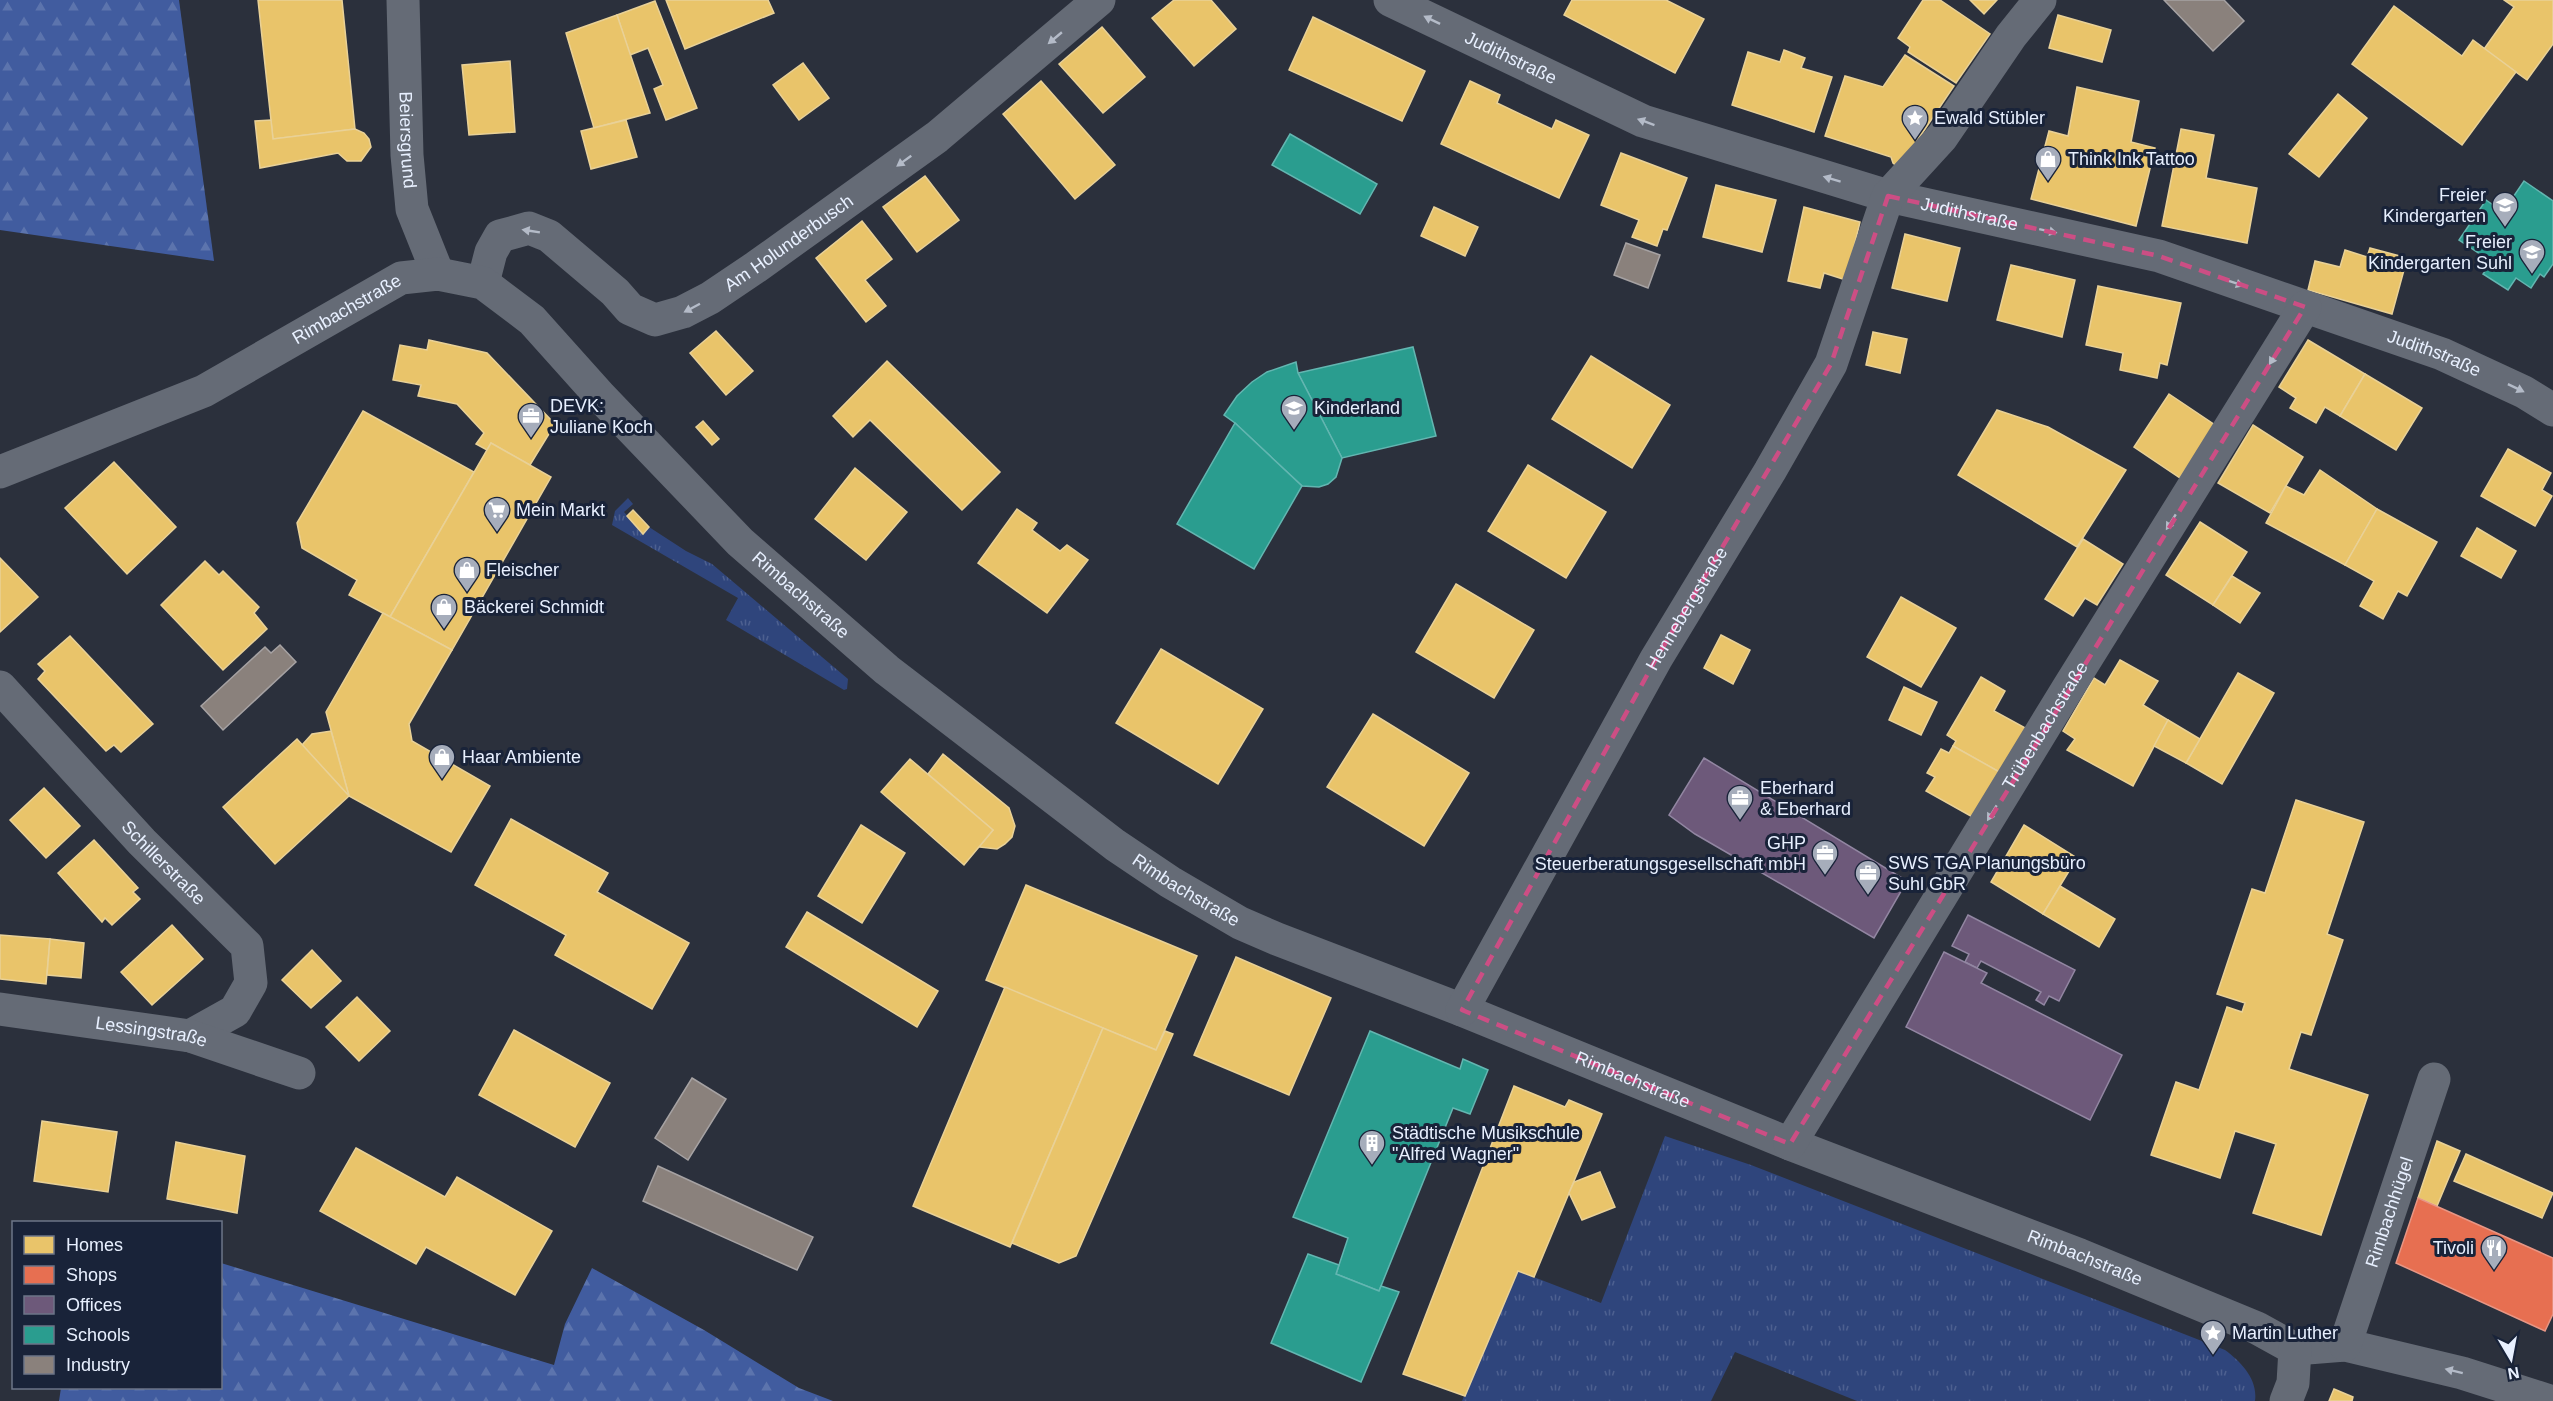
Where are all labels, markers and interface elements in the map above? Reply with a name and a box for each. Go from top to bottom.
one-way arrow [1423,15,1440,24]
street label: Judithstraße [1462,27,1560,88]
one-way arrow [1048,31,1063,44]
street label: Beiersgrund [395,91,420,189]
place icon: Ewald Stübler [1900,103,1930,141]
place label: Ewald Stübler [1934,108,2045,128]
one-way arrow [1636,116,1654,126]
shop icon: Think Ink Tattoo [2033,144,2063,182]
place label: Think Ink Tattoo [2068,149,2195,169]
one-way arrow [896,155,912,167]
one-way arrow [1823,174,1841,183]
place label: Freier Kindergarten [2383,185,2486,226]
school or university icon: Freier Kindergarten [2490,190,2520,228]
street label: Am Holunderbusch [720,191,857,295]
street label: Judithstraße [1919,194,2020,234]
one-way arrow [521,226,540,235]
one-way arrow [2038,227,2057,237]
place label: Freier Kindergarten Suhl [2368,232,2512,273]
school or university icon: Freier Kindergarten Suhl [2517,237,2547,275]
street label: Rimbachstraße [289,270,405,348]
one-way arrow [2226,278,2244,288]
one-way arrow [683,303,700,313]
street label: Judithstraße [2385,326,2484,381]
one-way arrow [2268,348,2280,364]
one-way arrow [2507,383,2524,392]
school or university icon: Kinderland [1279,393,1309,431]
place label: DEVK: Juliane Koch [550,396,653,437]
place label: Kinderland [1314,398,1400,418]
office icon: DEVK: Juliane Koch [516,401,546,439]
supermarket icon: Mein Markt [482,495,512,533]
place label: Mein Markt [516,500,605,520]
one-way arrow [2165,514,2176,530]
street label: Hennebergstraße [1642,543,1731,674]
street label: Rimbachstraße [748,547,853,643]
shop icon: Fleischer [452,555,482,593]
place label: Fleischer [486,560,559,580]
shop icon: Bäckerei Schmidt [429,592,459,630]
place label: Bäckerei Schmidt [464,597,604,617]
street label: Trübenbachstraße [1998,658,2092,793]
shop icon: Haar Ambiente [427,742,457,780]
place label: Haar Ambiente [462,747,581,767]
place label: Eberhard & Eberhard [1760,778,1851,819]
office icon: Eberhard & Eberhard [1725,783,1755,821]
one-way arrow [1986,805,1997,821]
street label: Schillerstraße [118,817,209,909]
place label: GHP Steuerberatungsgesellschaft mbH [1535,833,1806,874]
office icon: GHP Steuerberatungsgesellschaft mbH [1810,838,1840,876]
street label: Rimbachstraße [1129,850,1243,931]
place label: SWS TGA Planungsbüro Suhl GbR [1888,853,2086,894]
office icon: SWS TGA Planungsbüro Suhl GbR [1853,858,1883,896]
street label: Lessingstraße [94,1013,210,1051]
street label: Rimbachstraße [1572,1047,1693,1112]
place label: Städtische Musikschule "Alfred Wagner" [1392,1123,1580,1164]
building icon: Städtische Musikschule "Alfred Wagner" [1357,1128,1387,1166]
street label: Rimbachhügel [2362,1154,2417,1270]
legend [12,1221,222,1389]
street label: Rimbachstraße [2025,1226,2145,1290]
restaurant icon: Tivoli [2479,1233,2509,1271]
text: Homes [66,1235,123,1255]
place label: Tivoli [2433,1238,2474,1258]
text: Shops [66,1265,117,1285]
text: Offices [66,1295,122,1315]
place icon: Martin Luther [2198,1318,2228,1356]
place label: Martin Luther [2232,1323,2338,1343]
text: Schools [66,1325,130,1345]
north arrow [2481,1329,2541,1389]
text: Industry [66,1355,130,1375]
text: N [2506,1364,2521,1383]
one-way arrow [2445,1366,2464,1376]

